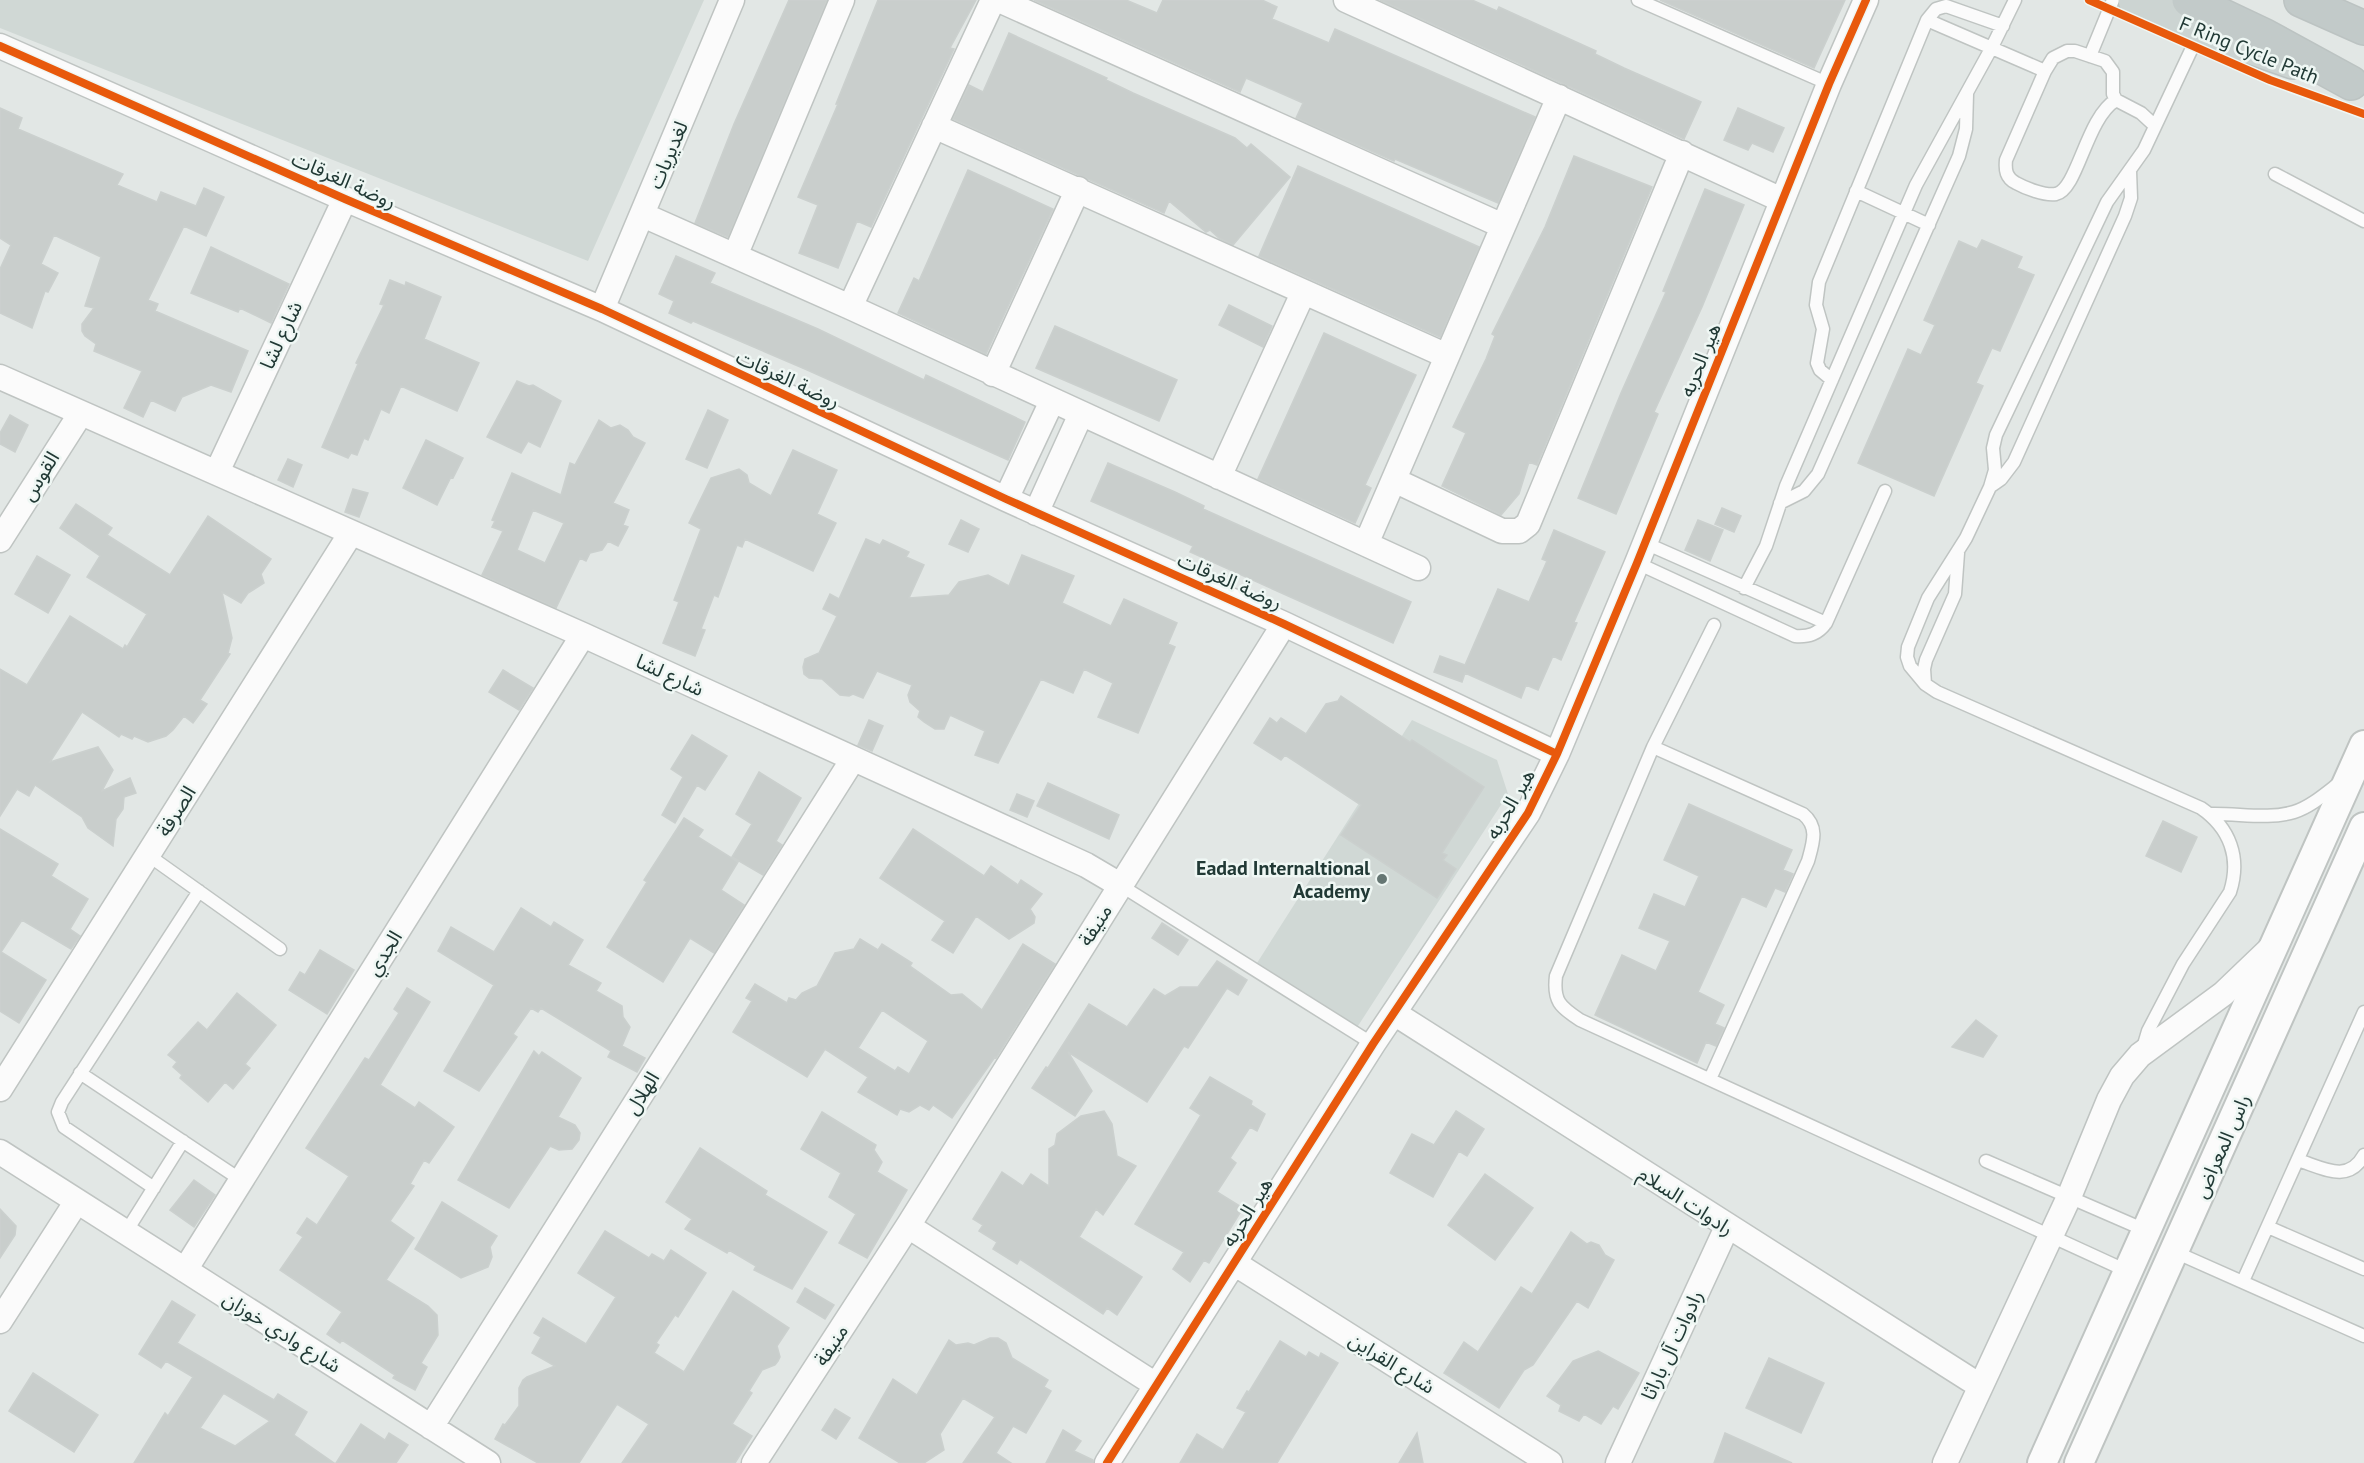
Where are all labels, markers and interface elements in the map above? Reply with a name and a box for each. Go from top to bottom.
street label: F Ring Cycle Path [2175,10,2323,90]
street label: لغديريات [642,117,694,193]
street label: روضة الغرقات [288,145,400,215]
street label: شارع لشا [254,297,310,374]
street label: هير الحربه [1673,319,1727,401]
street label: روضة الغرقات [732,344,844,414]
street label: القوس [15,446,65,506]
street label: روضة الغرقات [1174,546,1286,616]
street label: شارع لشا [631,648,708,704]
street label: هير الحربه [1479,764,1541,844]
street label: الصرفة [150,781,202,841]
place label: Eadad Internaltional Academy [1196,855,1370,904]
marker: Eadad Internaltional Academy [1375,872,1389,886]
street label: منيفة [1072,899,1118,951]
street label: الجدي [360,926,410,982]
street label: الهلال [619,1067,665,1119]
street label: راس المعراض [2187,1090,2257,1202]
street label: رادوات السلام [1632,1161,1739,1243]
street label: هير الحربه [1215,1172,1279,1252]
street label: شارع وادي خوزان [217,1285,346,1381]
street label: رادوات آل باراثا [1635,1286,1709,1404]
street label: منيفة [808,1319,854,1371]
street label: شارع القراين [1343,1326,1440,1401]

